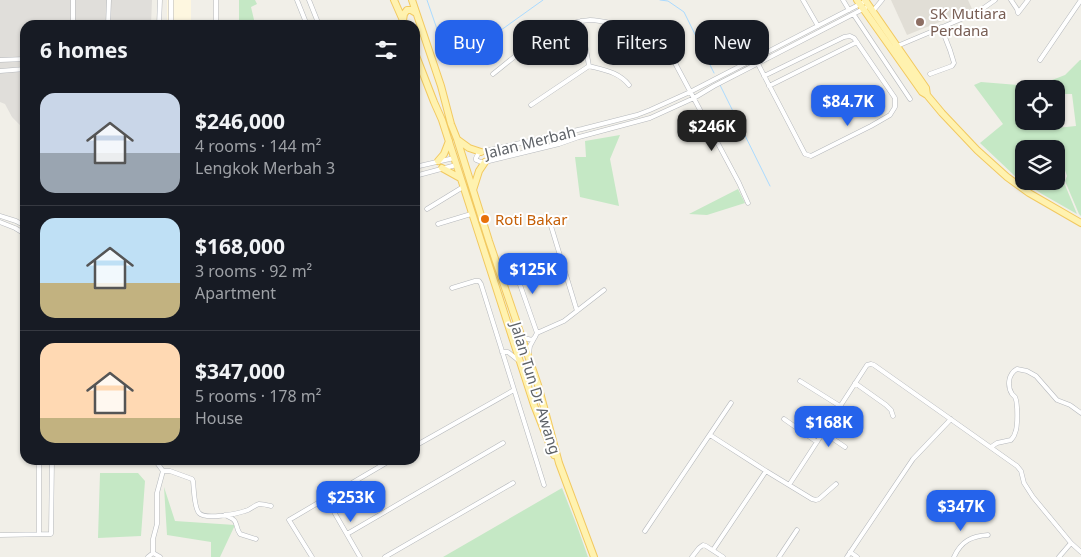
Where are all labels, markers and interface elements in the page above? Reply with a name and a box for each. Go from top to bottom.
place label: SK Mutiara Perdana [930,3,1006,40]
marker: SK Mutiara Perdana [914,16,926,28]
chip: Buy [435,20,503,65]
chip: Rent [513,20,588,65]
chip: Filters [598,20,685,65]
chip: New [695,20,769,65]
text: 6 homes [40,36,128,64]
icon: filters [372,36,400,64]
map controls [1015,80,1065,190]
button: locate [1015,80,1065,130]
pin: $84.7K [807,84,889,127]
text: $84.7K [822,90,874,112]
text: $246,000 [195,107,285,135]
pin: $246K [677,110,747,152]
icon: home [80,113,140,173]
text: $246K [688,115,736,137]
street label: Jalan Merbah [480,121,578,163]
text: 4 rooms · 144 m² [195,135,321,157]
button: layers [1015,140,1065,190]
text: Lengkok Merbah 3 [195,157,335,179]
place label: Roti Bakar [495,209,567,229]
marker: Roti Bakar [479,213,491,225]
text: $168,000 [195,232,285,260]
icon: home [80,238,140,298]
pin: $125K [498,252,568,295]
text: $125K [509,258,557,280]
text: 3 rooms · 92 m² [195,260,312,282]
text: Apartment [195,282,276,304]
street label: Jalan Tun Dr Awang [506,317,566,457]
text: $347,000 [195,357,285,385]
icon: home [80,363,140,423]
text: 5 rooms · 178 m² [195,385,321,407]
pin: $168K [794,406,864,448]
text: House [195,407,243,429]
text: $168K [805,411,853,433]
pin: $253K [316,480,386,523]
text: $253K [327,486,375,508]
pin: $347K [926,490,996,532]
text: $347K [937,495,985,517]

